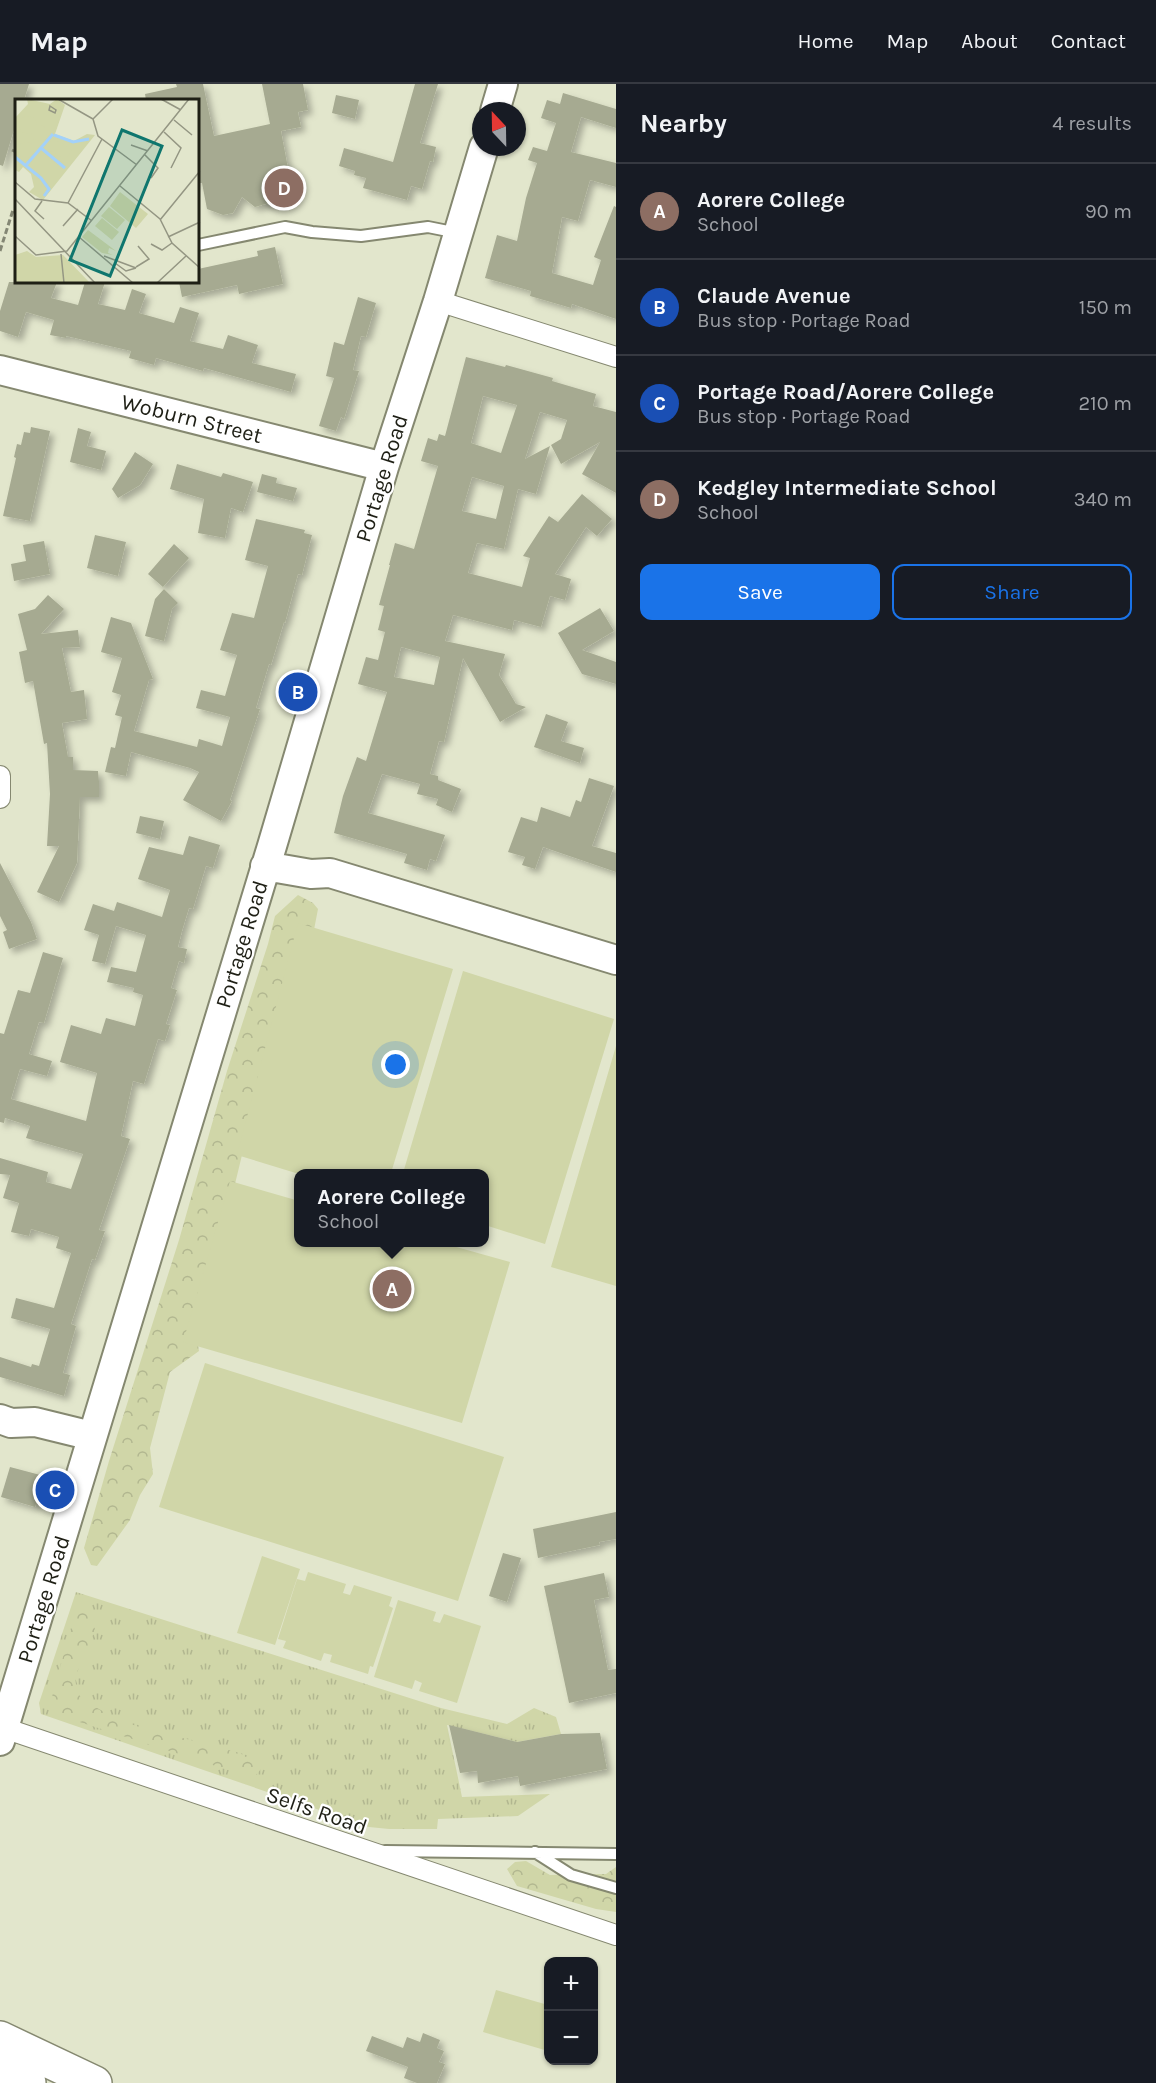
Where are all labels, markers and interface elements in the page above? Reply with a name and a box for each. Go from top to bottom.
text: Map [30,25,88,58]
text: Home [798,29,854,53]
text: Map [887,29,928,53]
text: About [961,29,1018,53]
text: Contact [1051,29,1126,53]
inset map [15,99,200,284]
north arrow [472,102,526,156]
text: Nearby [640,108,727,139]
text: 4 results [1052,112,1132,135]
pin: D [264,166,304,210]
text: Aorere College [697,187,845,213]
text: A [653,200,666,223]
text: 90 m [1085,200,1132,223]
text: School [697,213,759,236]
text: Claude Avenue [697,283,851,309]
text: B [653,296,666,319]
text: 150 m [1079,296,1132,319]
text: Bus stop · Portage Road [697,309,911,332]
text: Portage Road/Aorere College [697,379,994,405]
street label: Woburn Street [119,389,265,449]
text: C [653,392,666,415]
text: 210 m [1078,392,1132,415]
text: Bus stop · Portage Road [697,405,911,428]
street label: Portage Road [350,411,414,545]
text: Kedgley Intermediate School [697,475,997,501]
text: D [653,488,666,511]
text: 340 m [1074,488,1132,511]
text: School [697,501,759,524]
button: Save [640,564,880,620]
button: Share [892,564,1132,620]
pin: B [278,670,318,714]
street label: Portage Road [210,877,274,1011]
your location [381,1050,410,1079]
popup [294,1169,489,1247]
text: Aorere College [317,1184,466,1210]
text: School [317,1210,379,1233]
pin: A [372,1266,412,1312]
pin: C [36,1468,74,1512]
street label: Portage Road [12,1532,76,1666]
street label: Selfs Road [263,1782,371,1840]
map controls [544,1957,598,2065]
button: + [544,1957,598,2011]
button: − [544,2011,598,2065]

